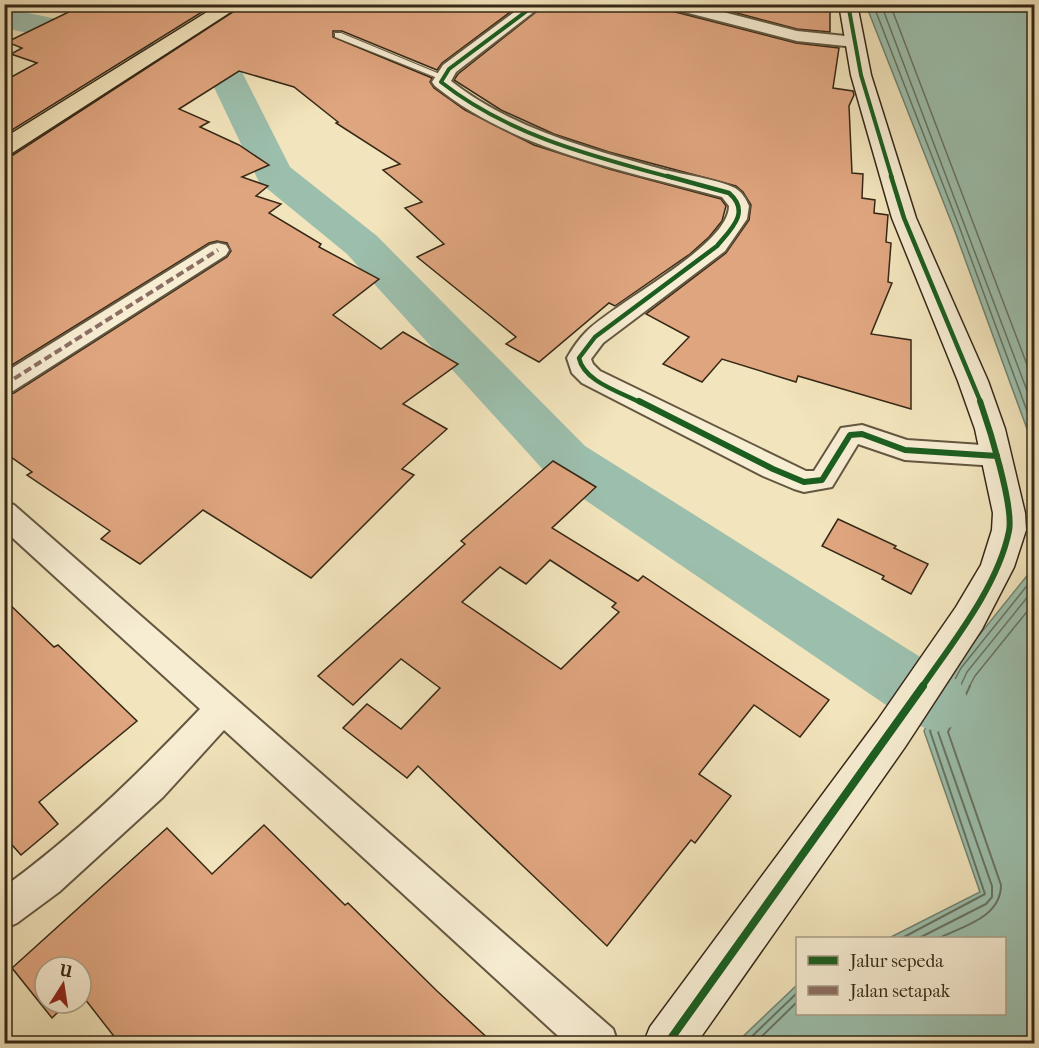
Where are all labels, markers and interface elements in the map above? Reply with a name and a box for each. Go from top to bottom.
legend [796,937,1006,1015]
text: Jalur sepeda [848,951,944,972]
north arrow [33,955,93,1015]
text: U [57,960,75,982]
text: Jalan setapak [848,981,951,1002]

